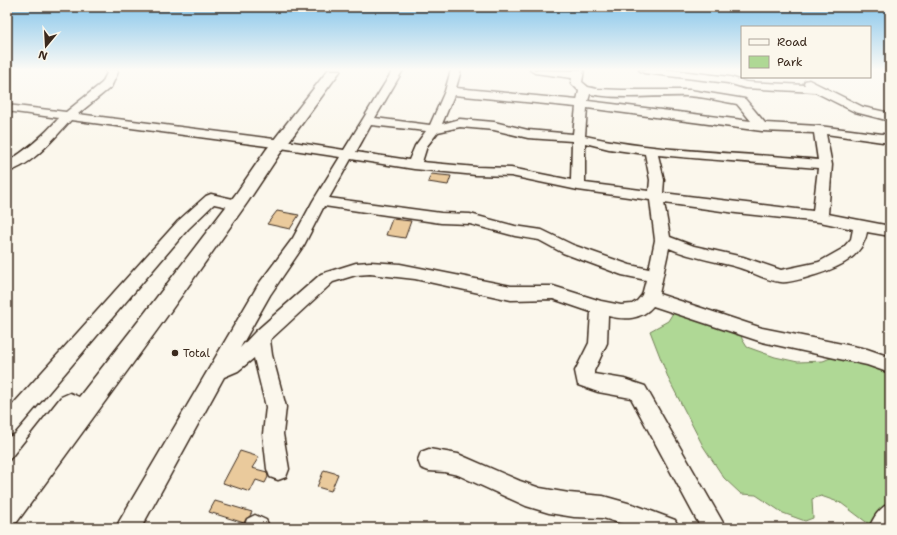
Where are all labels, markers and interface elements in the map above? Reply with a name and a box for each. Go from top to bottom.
north arrow [26,26,66,66]
legend [741,26,871,78]
text: Road [777,34,808,50]
text: N [36,46,50,64]
text: Park [777,54,803,70]
place label: Total [183,346,210,361]
marker: Total [170,348,180,358]

